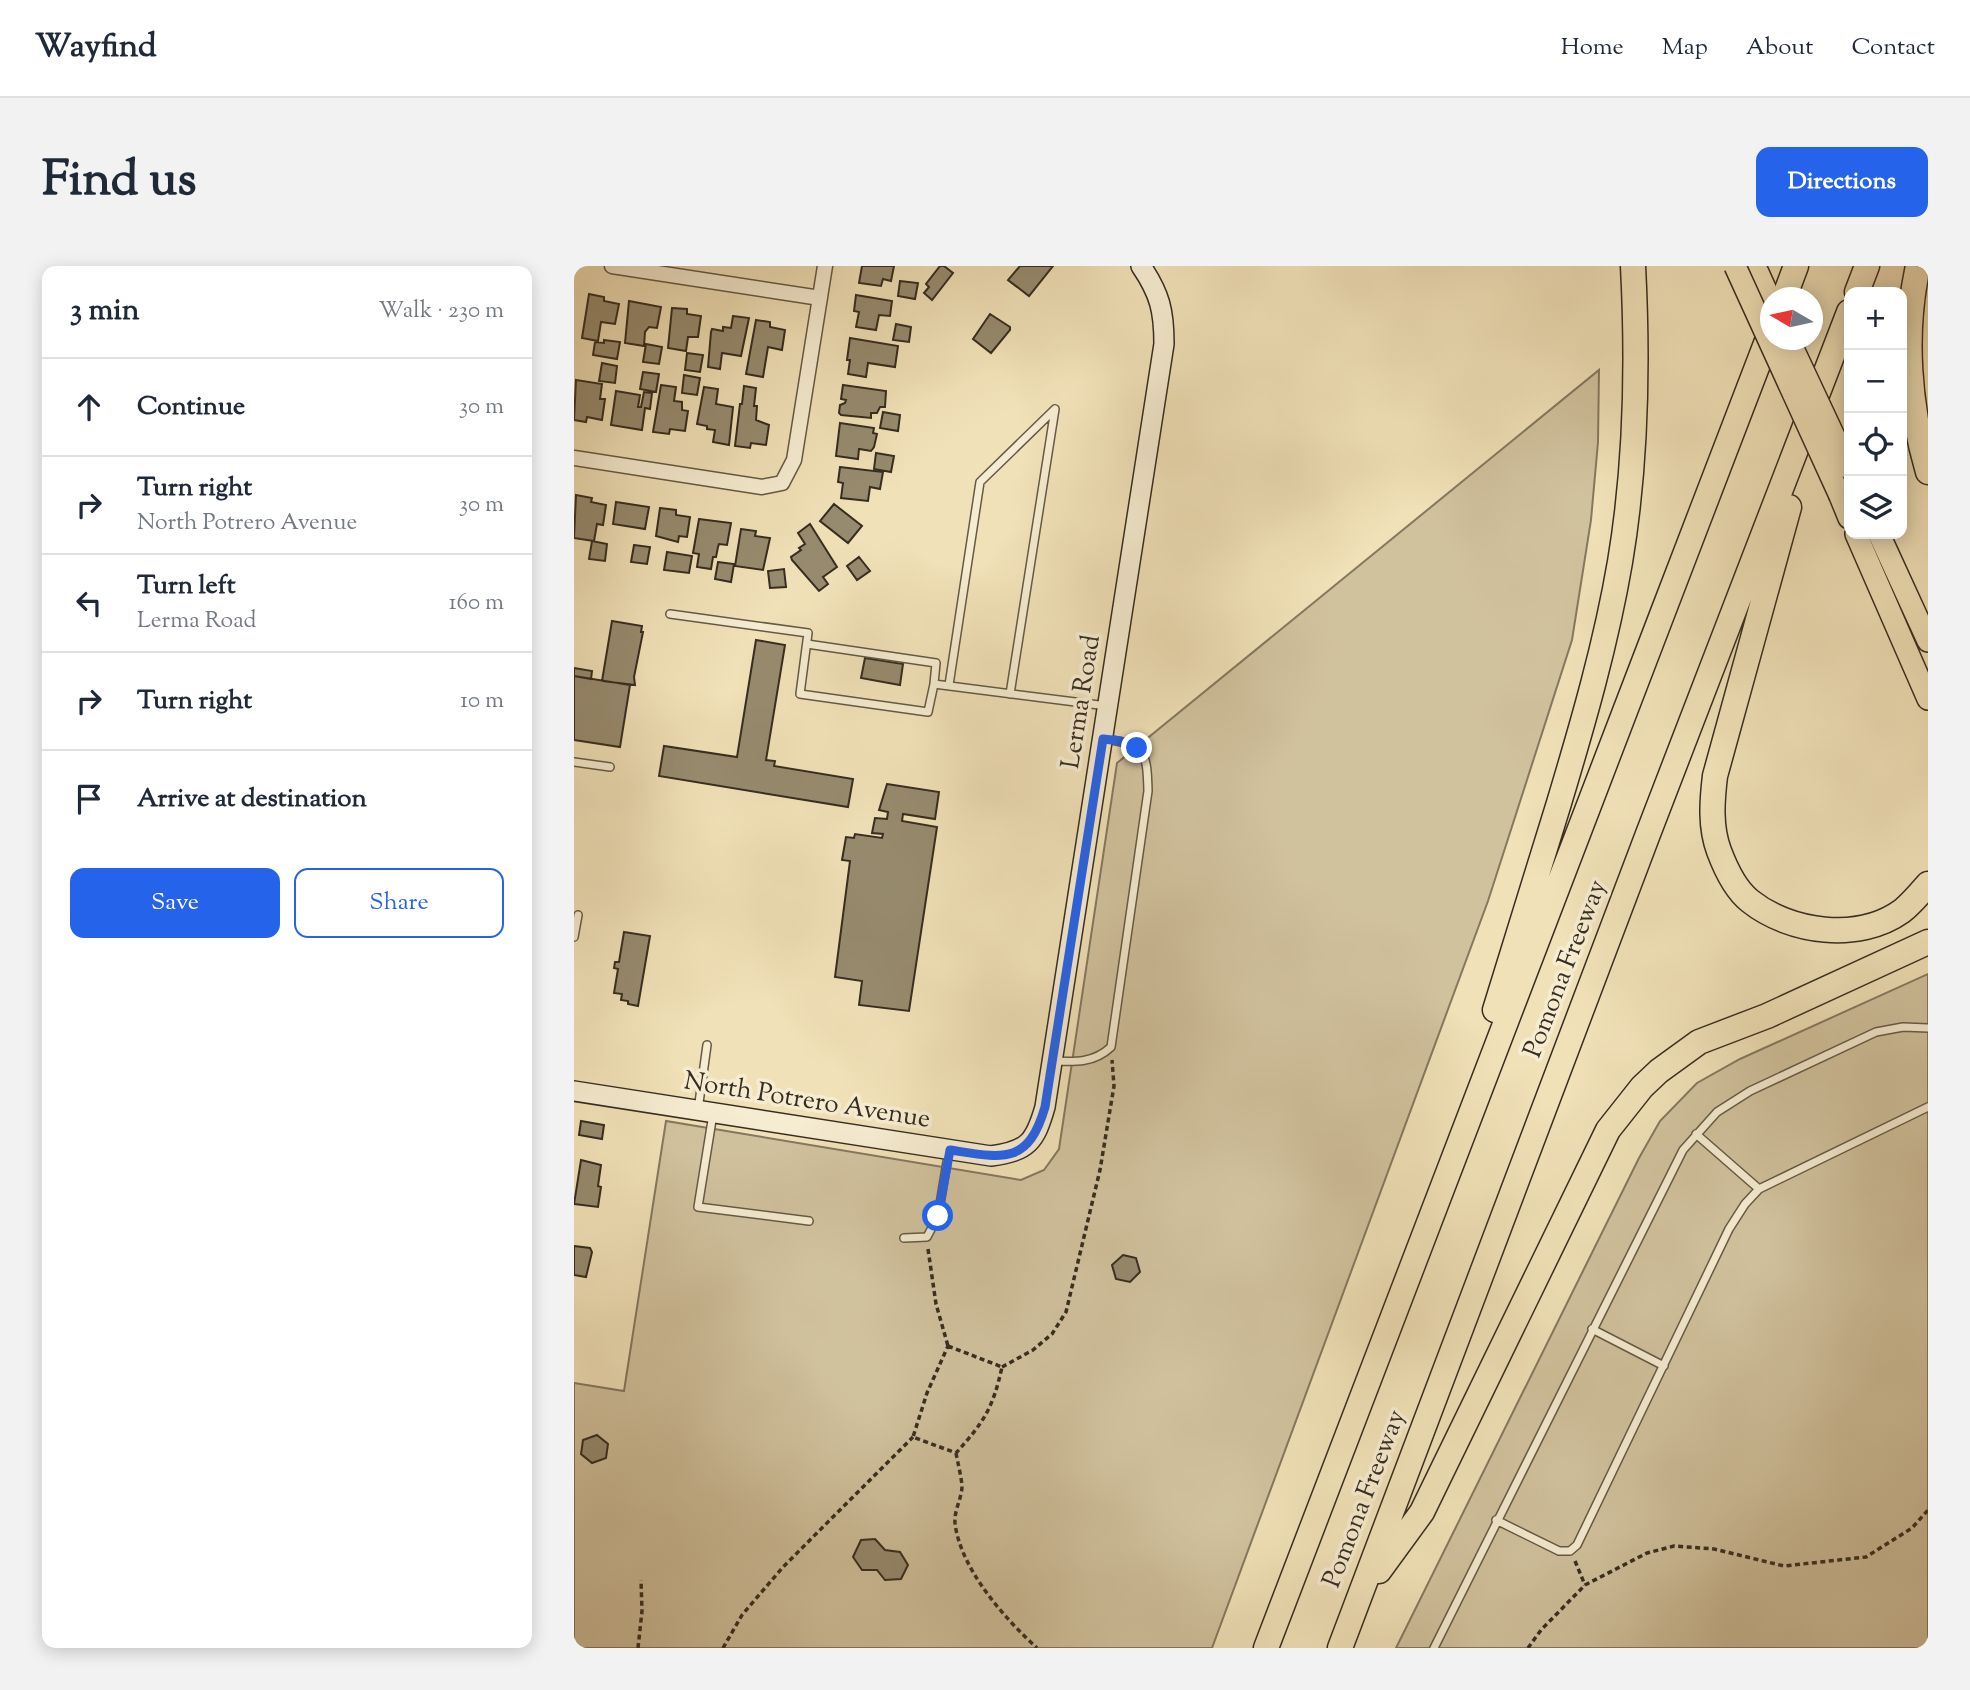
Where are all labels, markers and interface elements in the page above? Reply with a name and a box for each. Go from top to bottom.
text: Wayfind [35,24,157,72]
text: Home [1561,31,1624,65]
text: Map [1662,31,1708,65]
text: About [1746,31,1813,65]
text: Contact [1851,31,1935,65]
text: Find us [42,147,196,217]
button: Directions [1756,147,1928,217]
north arrow [1760,287,1823,350]
map controls [1844,287,1907,539]
button: + [1844,287,1907,350]
text: 3 min [70,290,140,333]
text: Walk · 230 m [378,295,504,328]
button: − [1844,350,1907,413]
icon: ahead [70,388,108,426]
text: Continue [137,389,245,426]
text: 30 m [459,391,504,424]
button: locate [1844,413,1907,476]
text: Turn right [137,470,252,507]
button: layers [1844,476,1907,539]
icon: right [70,486,108,524]
text: 30 m [459,489,504,522]
text: North Potrero Avenue [137,507,357,540]
text: Turn left [137,568,236,605]
icon: left [70,584,108,622]
text: 160 m [449,587,504,620]
text: Lerma Road [137,605,256,638]
street label: Lerma Road [1053,632,1111,772]
icon: right [70,682,108,720]
text: Turn right [137,683,252,720]
text: 10 m [460,685,504,718]
route end [1121,732,1152,763]
icon: arrive [70,780,108,818]
text: Arrive at destination [137,781,367,818]
button: Save [70,868,280,938]
button: Share [294,868,504,938]
street label: Pomona Freeway [1515,875,1617,1063]
street label: North Potrero Avenue [681,1063,933,1139]
route start [922,1200,953,1231]
street label: Pomona Freeway [1314,1405,1416,1593]

